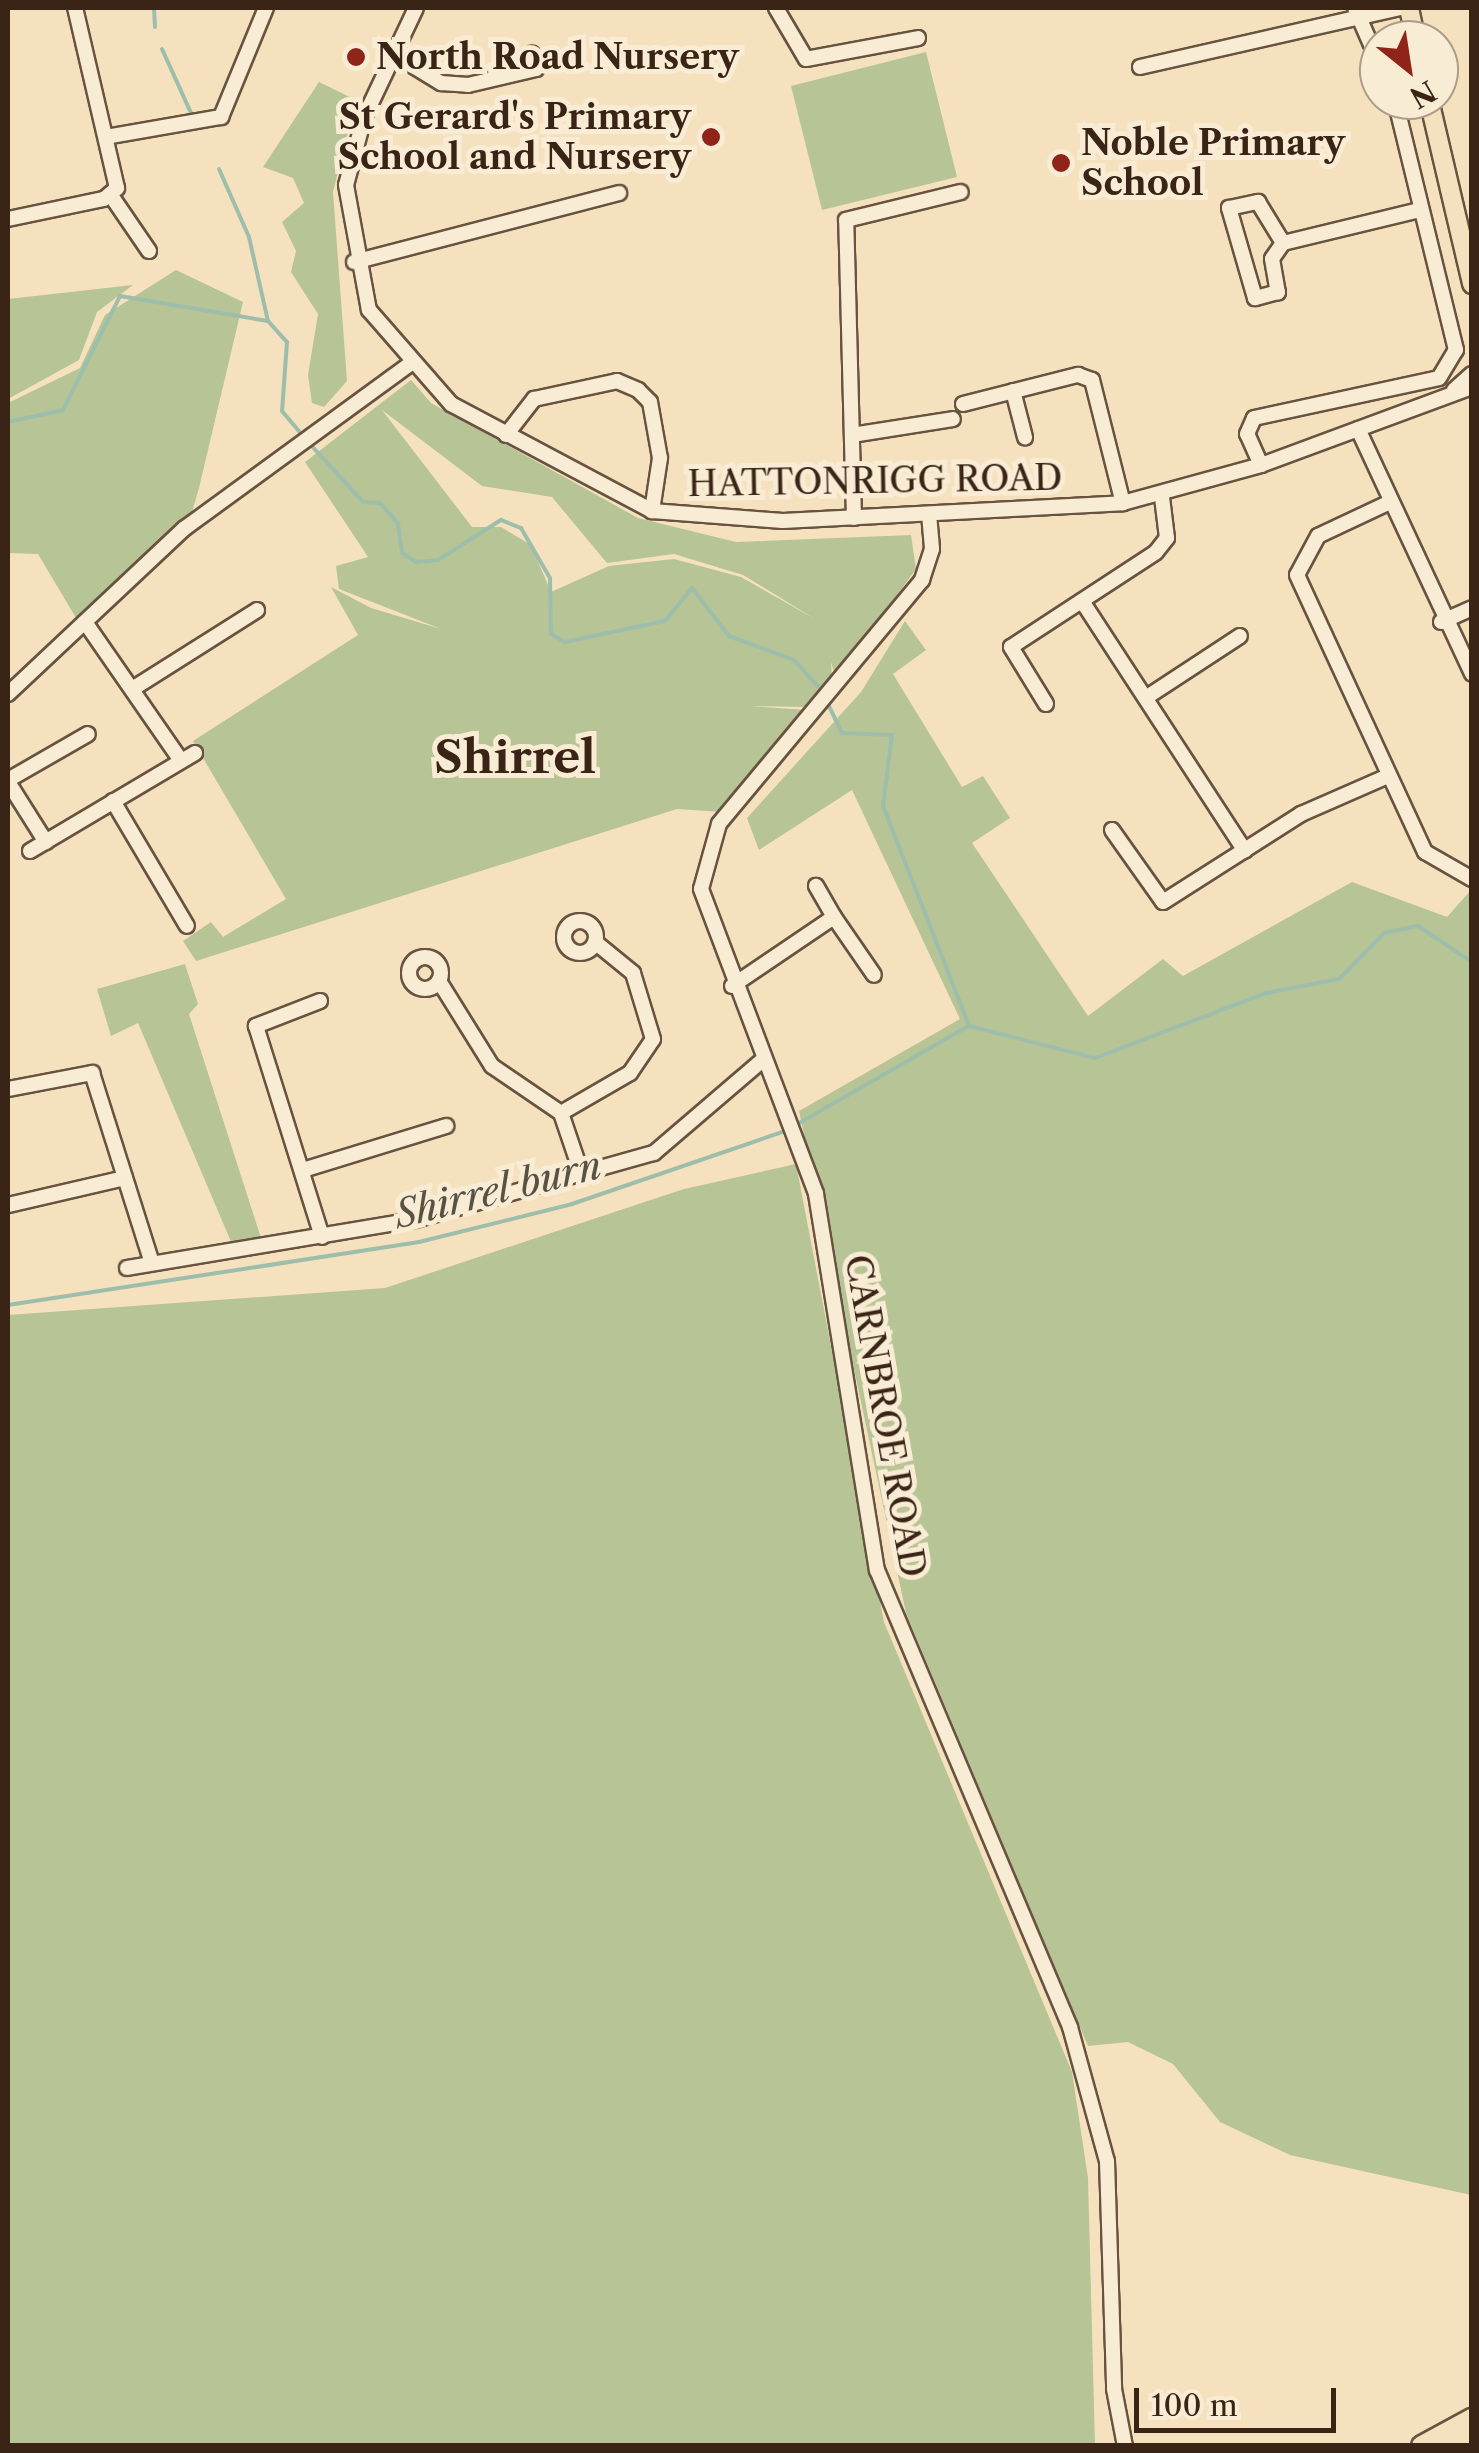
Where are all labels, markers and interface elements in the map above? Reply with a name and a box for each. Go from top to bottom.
north arrow [1359,20,1459,120]
place label: North Road Nursery [376,36,739,78]
marker: North Road Nursery [345,46,367,68]
text: N [1404,73,1442,115]
place label: St Gerard's Primary School and Nursery [338,96,691,178]
place label: Noble Primary School [1081,122,1345,204]
marker: St Gerard's Primary School and Nursery [700,126,722,148]
marker: Noble Primary School [1050,152,1072,174]
street label: HATTONRIGG ROAD [687,457,1063,505]
district label: Shirrel [434,731,596,785]
water label: Shirrel burn [390,1142,606,1238]
street label: CARNBROE ROAD [836,1252,934,1580]
scale bar [1139,2368,1342,2430]
text: 100 m [1151,2387,1238,2424]

